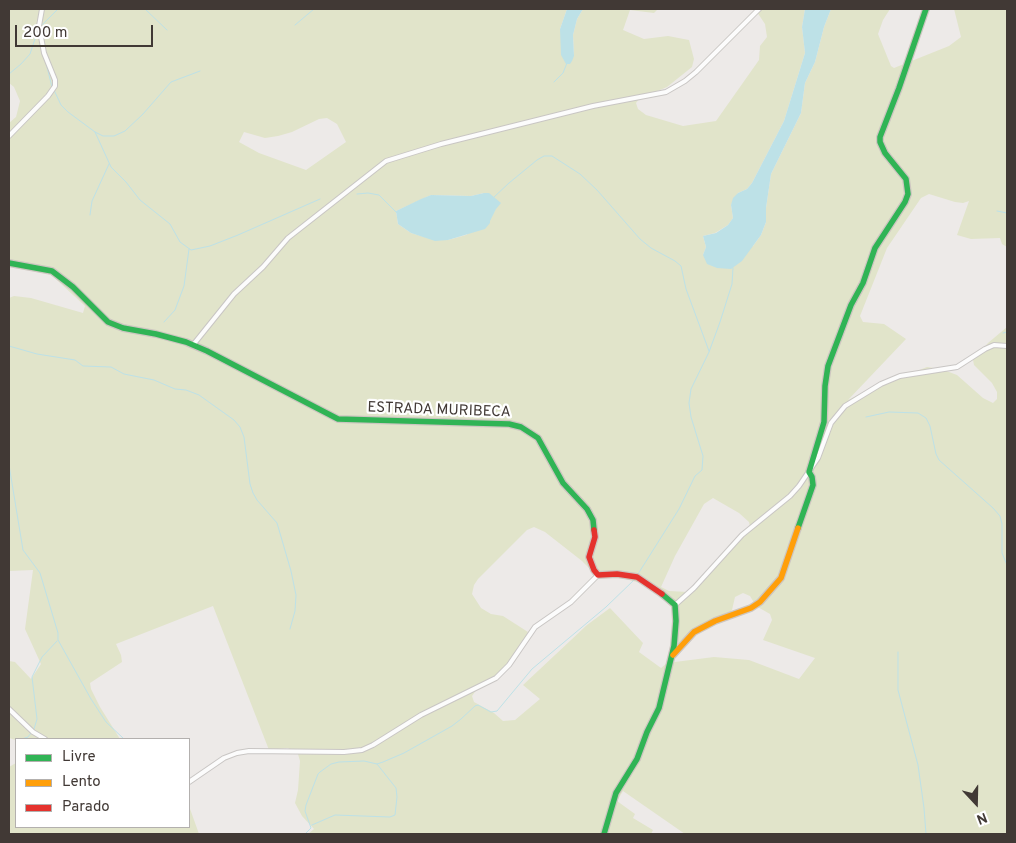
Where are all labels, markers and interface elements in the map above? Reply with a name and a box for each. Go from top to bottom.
scale bar [18,15,155,47]
text: 200 m [23,24,68,43]
street label: ESTRADA MURIBECA [367,400,511,422]
legend [15,738,190,828]
text: Livre [62,748,96,767]
text: Lento [62,773,101,792]
north arrow [951,778,1001,828]
text: Parado [62,798,110,817]
text: N [974,808,989,827]

